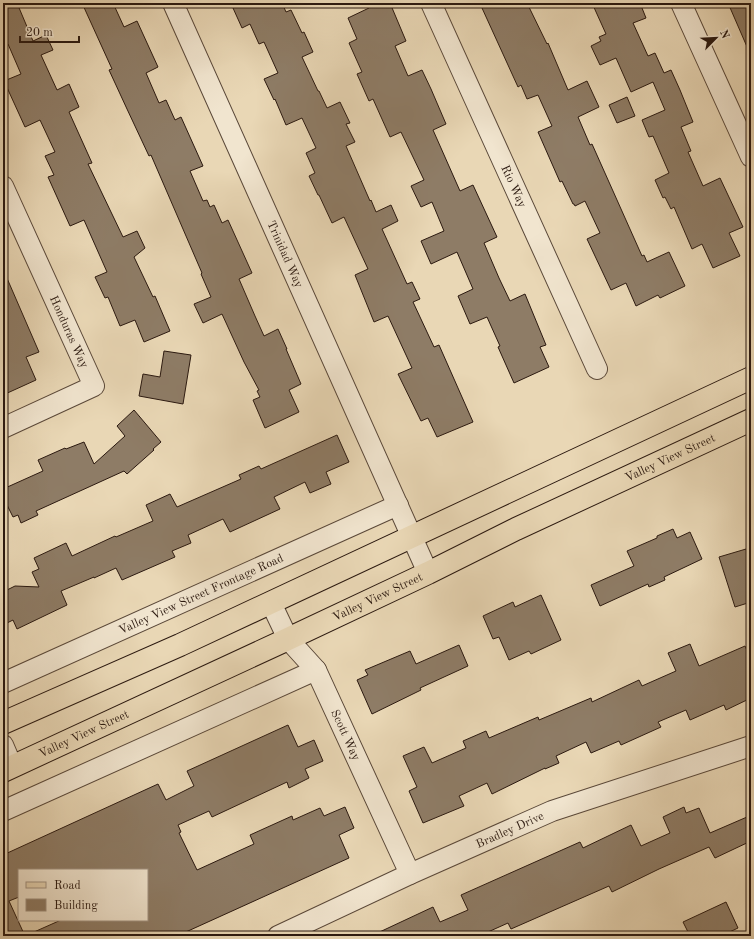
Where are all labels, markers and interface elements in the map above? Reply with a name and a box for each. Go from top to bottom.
scale bar [20,18,79,44]
north arrow [696,18,736,58]
text: 20 m [26,27,53,39]
text: N [717,28,731,41]
street label: Rio Way [498,163,528,210]
street label: Trinidad Way [264,219,305,290]
street label: Honduras Way [47,294,90,371]
street label: Valley View Street [623,432,717,485]
street label: Valley View Street Frontage Road [117,552,285,637]
street label: Valley View Street [331,571,425,624]
street label: Valley View Street [37,708,131,761]
street label: Scott Way [328,708,362,763]
street label: Bradley Drive [474,810,546,851]
legend [18,869,148,921]
text: Road [54,880,81,892]
text: Building [54,900,98,912]

